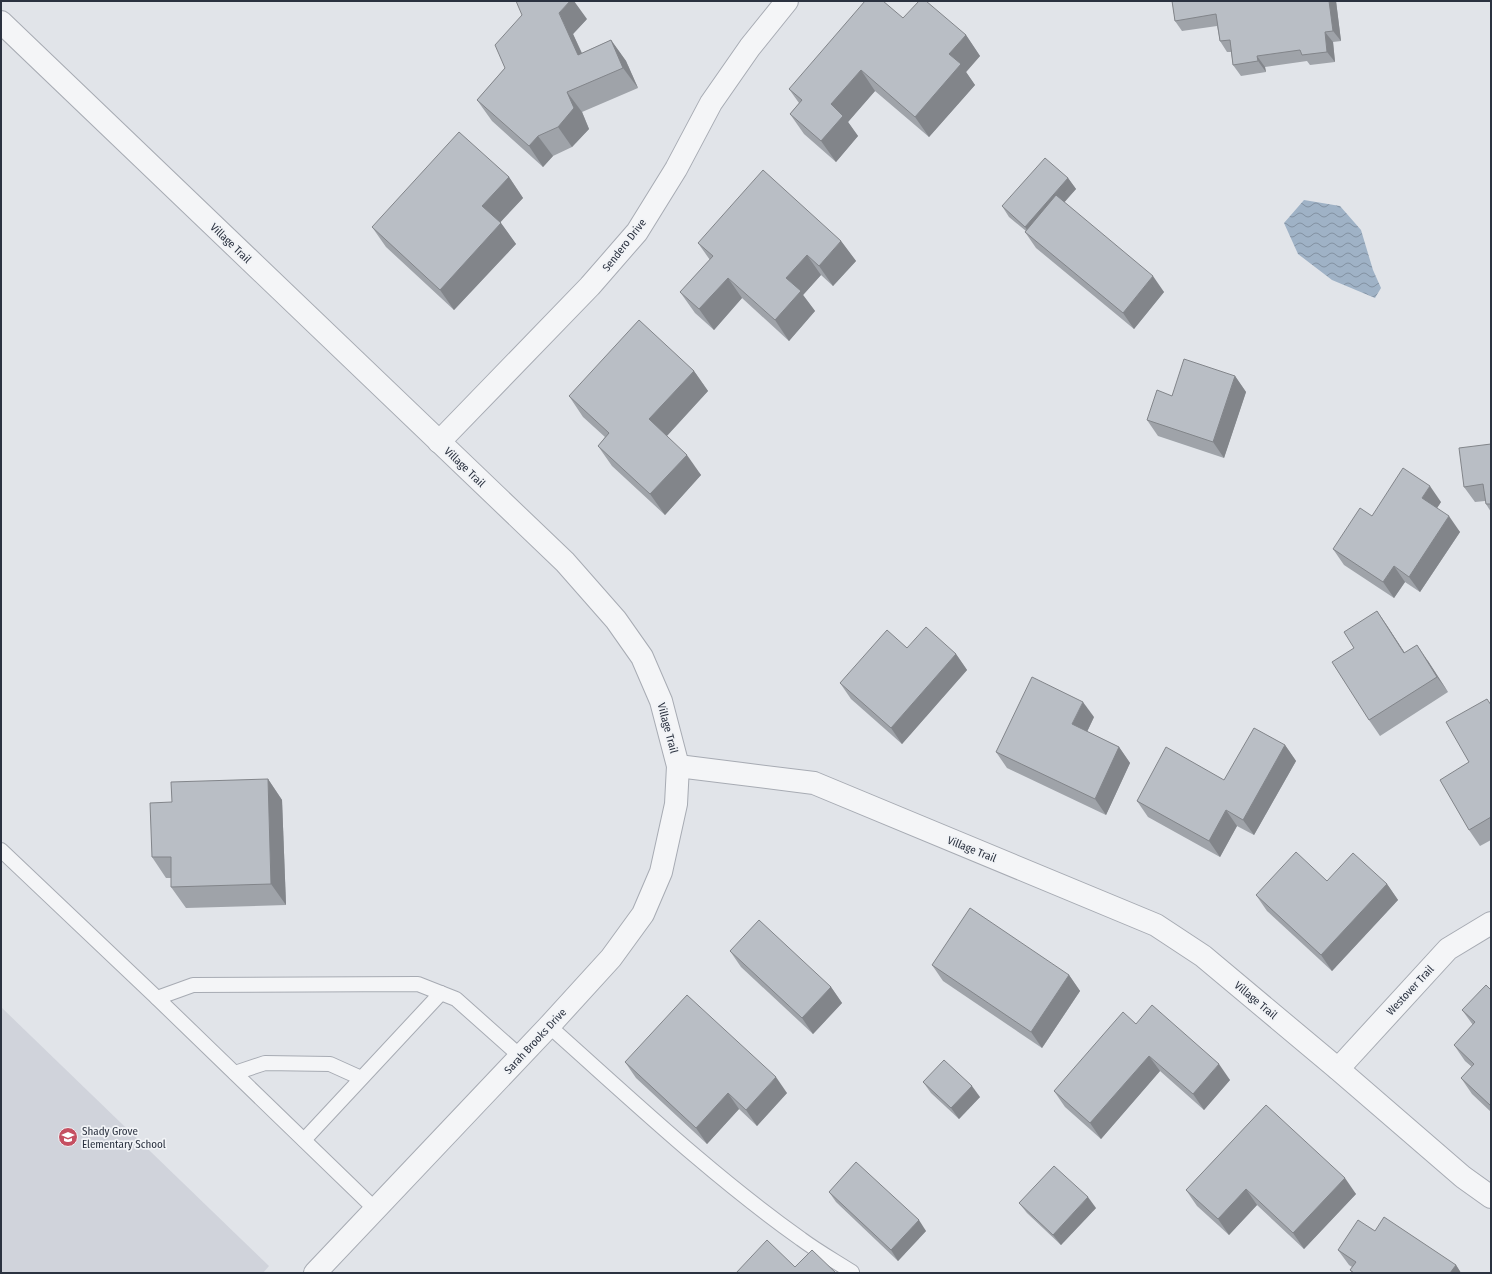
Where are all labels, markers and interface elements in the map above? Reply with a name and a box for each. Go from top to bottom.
street label: Sendero Drive [600,216,649,274]
street label: Village Trail [208,221,254,266]
street label: Village Trail [442,445,488,490]
street label: Village Trail [655,701,681,755]
street label: Village Trail [945,834,998,865]
street label: Westover Trail [1384,963,1437,1018]
street label: Village Trail [1232,979,1280,1022]
street label: Sarah Brooks Drive [502,1006,569,1077]
place label: Shady Grove Elementary School [82,1125,166,1151]
school or university icon: Shady Grove Elementary School [57,1126,79,1148]

